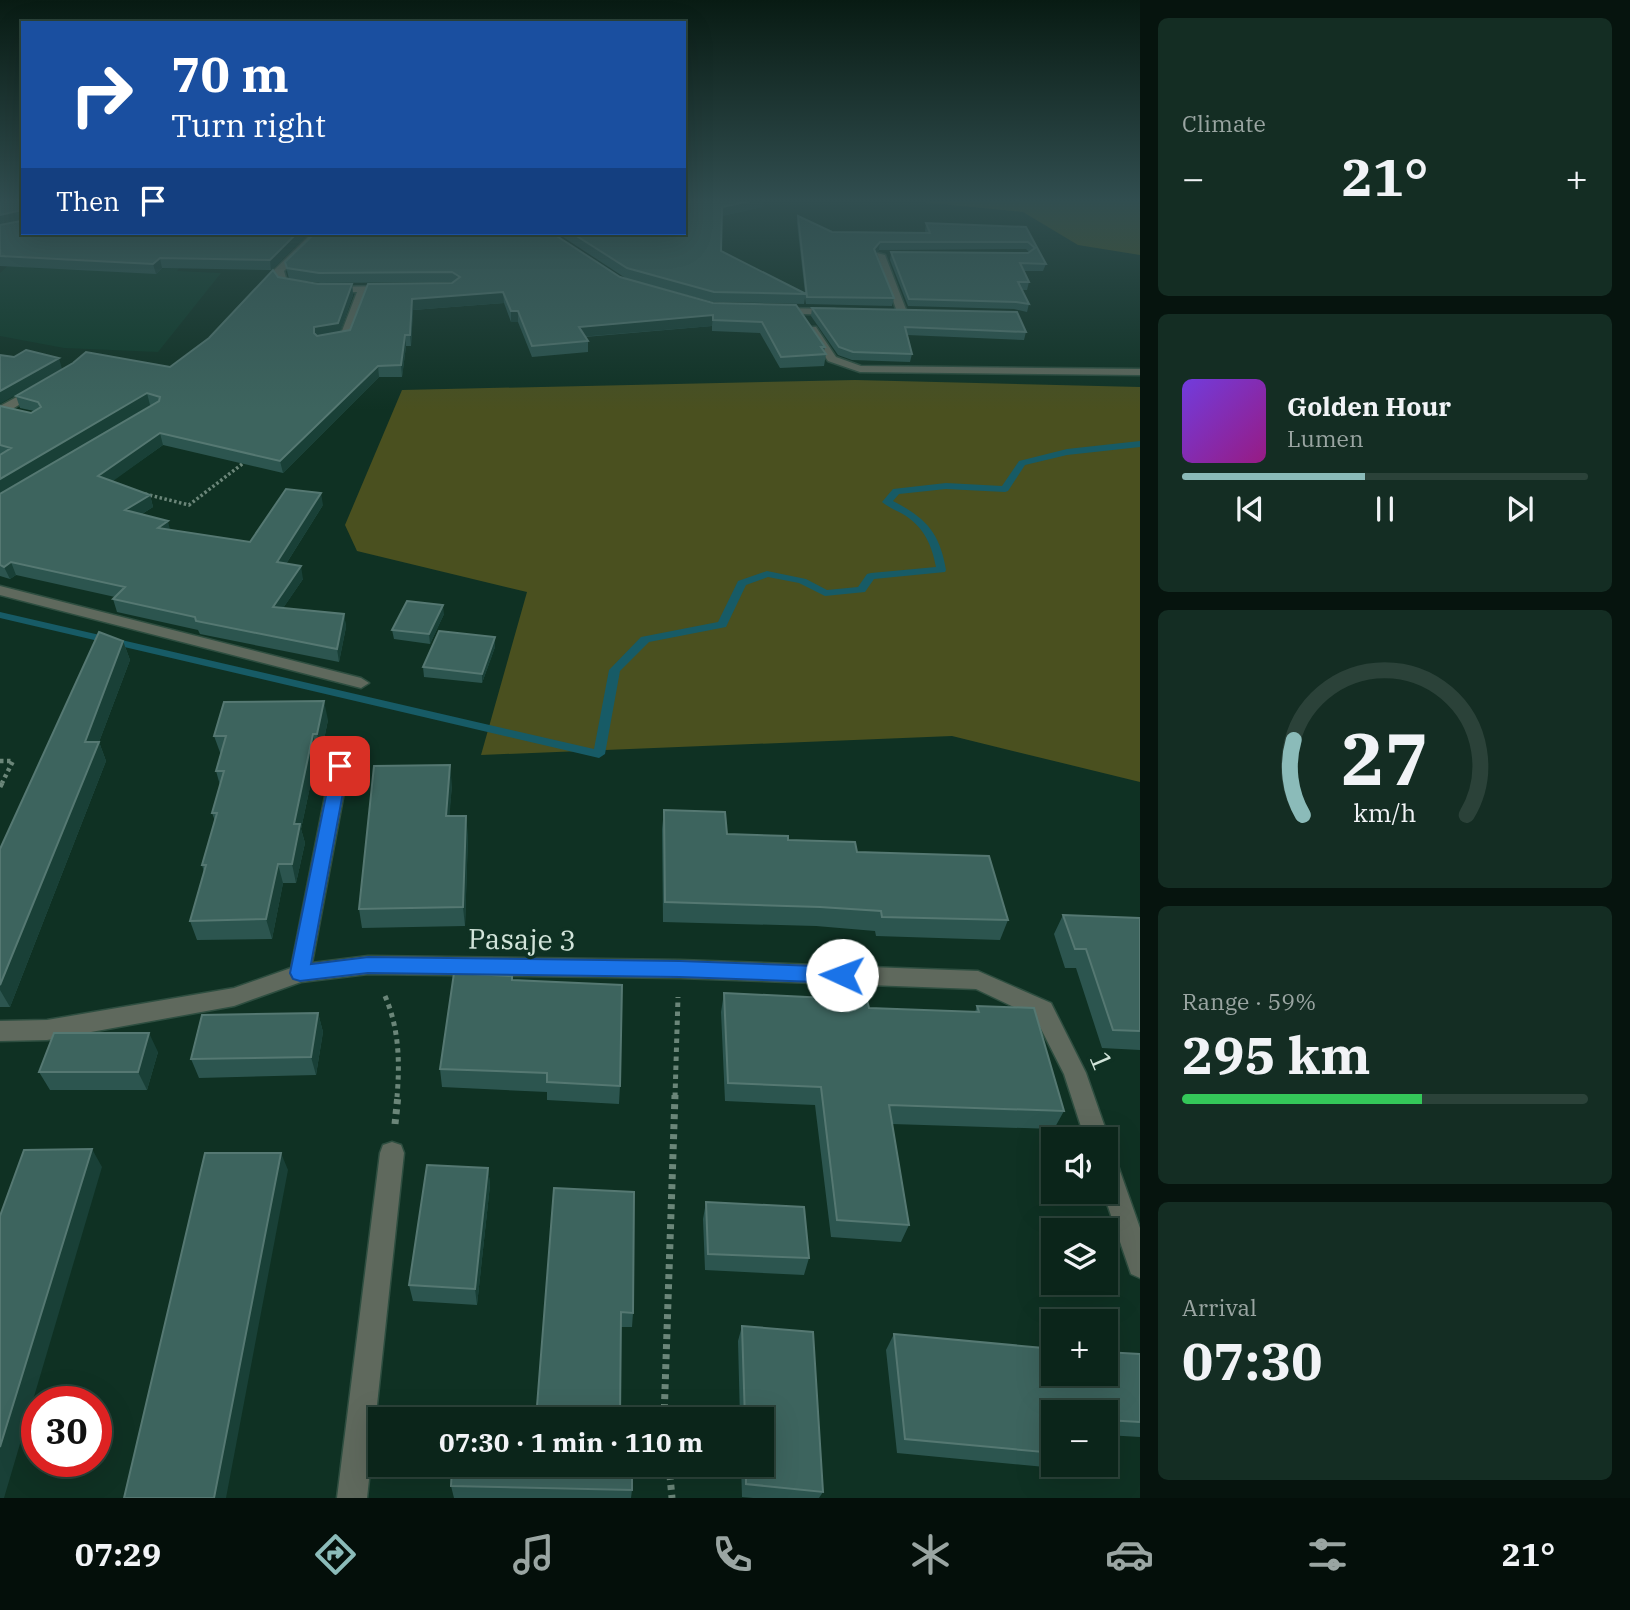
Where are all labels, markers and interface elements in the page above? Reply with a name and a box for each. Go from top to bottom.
text: 70 m [171,42,289,105]
icon: right [56,49,147,140]
text: Turn right [171,104,326,146]
text: Climate [1182,108,1266,138]
text: 21° [1342,143,1428,210]
text: − [1182,153,1205,202]
text: + [1565,153,1588,202]
icon: arrive [134,182,172,220]
text: Then [56,184,120,218]
text: Golden Hour [1287,389,1451,423]
text: Lumen [1287,423,1364,453]
icon: previous [1231,490,1269,528]
icon: pause [1366,490,1404,528]
icon: next [1501,490,1539,528]
text: 27 [1341,710,1429,805]
pin [310,736,370,796]
icon: arrive [321,747,359,785]
text: km/h [1353,796,1417,829]
street label: Pasaje 3 [468,920,576,958]
position arrow [805,938,879,1012]
text: Range · 59% [1182,986,1316,1016]
text: 295 km [1182,1021,1371,1088]
street label: 1 [1082,1046,1122,1076]
map controls [1041,1127,1118,1477]
button: sound [1041,1127,1118,1204]
button: layers [1041,1218,1118,1295]
text: Arrival [1182,1292,1257,1322]
button: + [1041,1309,1118,1386]
text: 07:30 [1182,1327,1323,1394]
speed limit sign: 30 [21,1386,112,1477]
button: − [1041,1400,1118,1477]
text: 07:30 · 1 min · 110 m [439,1425,703,1459]
icon: directions [311,1530,360,1579]
icon: music [509,1530,558,1579]
icon: phone [708,1530,757,1579]
icon: climate [906,1530,955,1579]
icon: car [1105,1530,1154,1579]
icon: filters [1303,1530,1352,1579]
text: 07:29 [75,1533,161,1575]
text: 21° [1502,1533,1555,1575]

